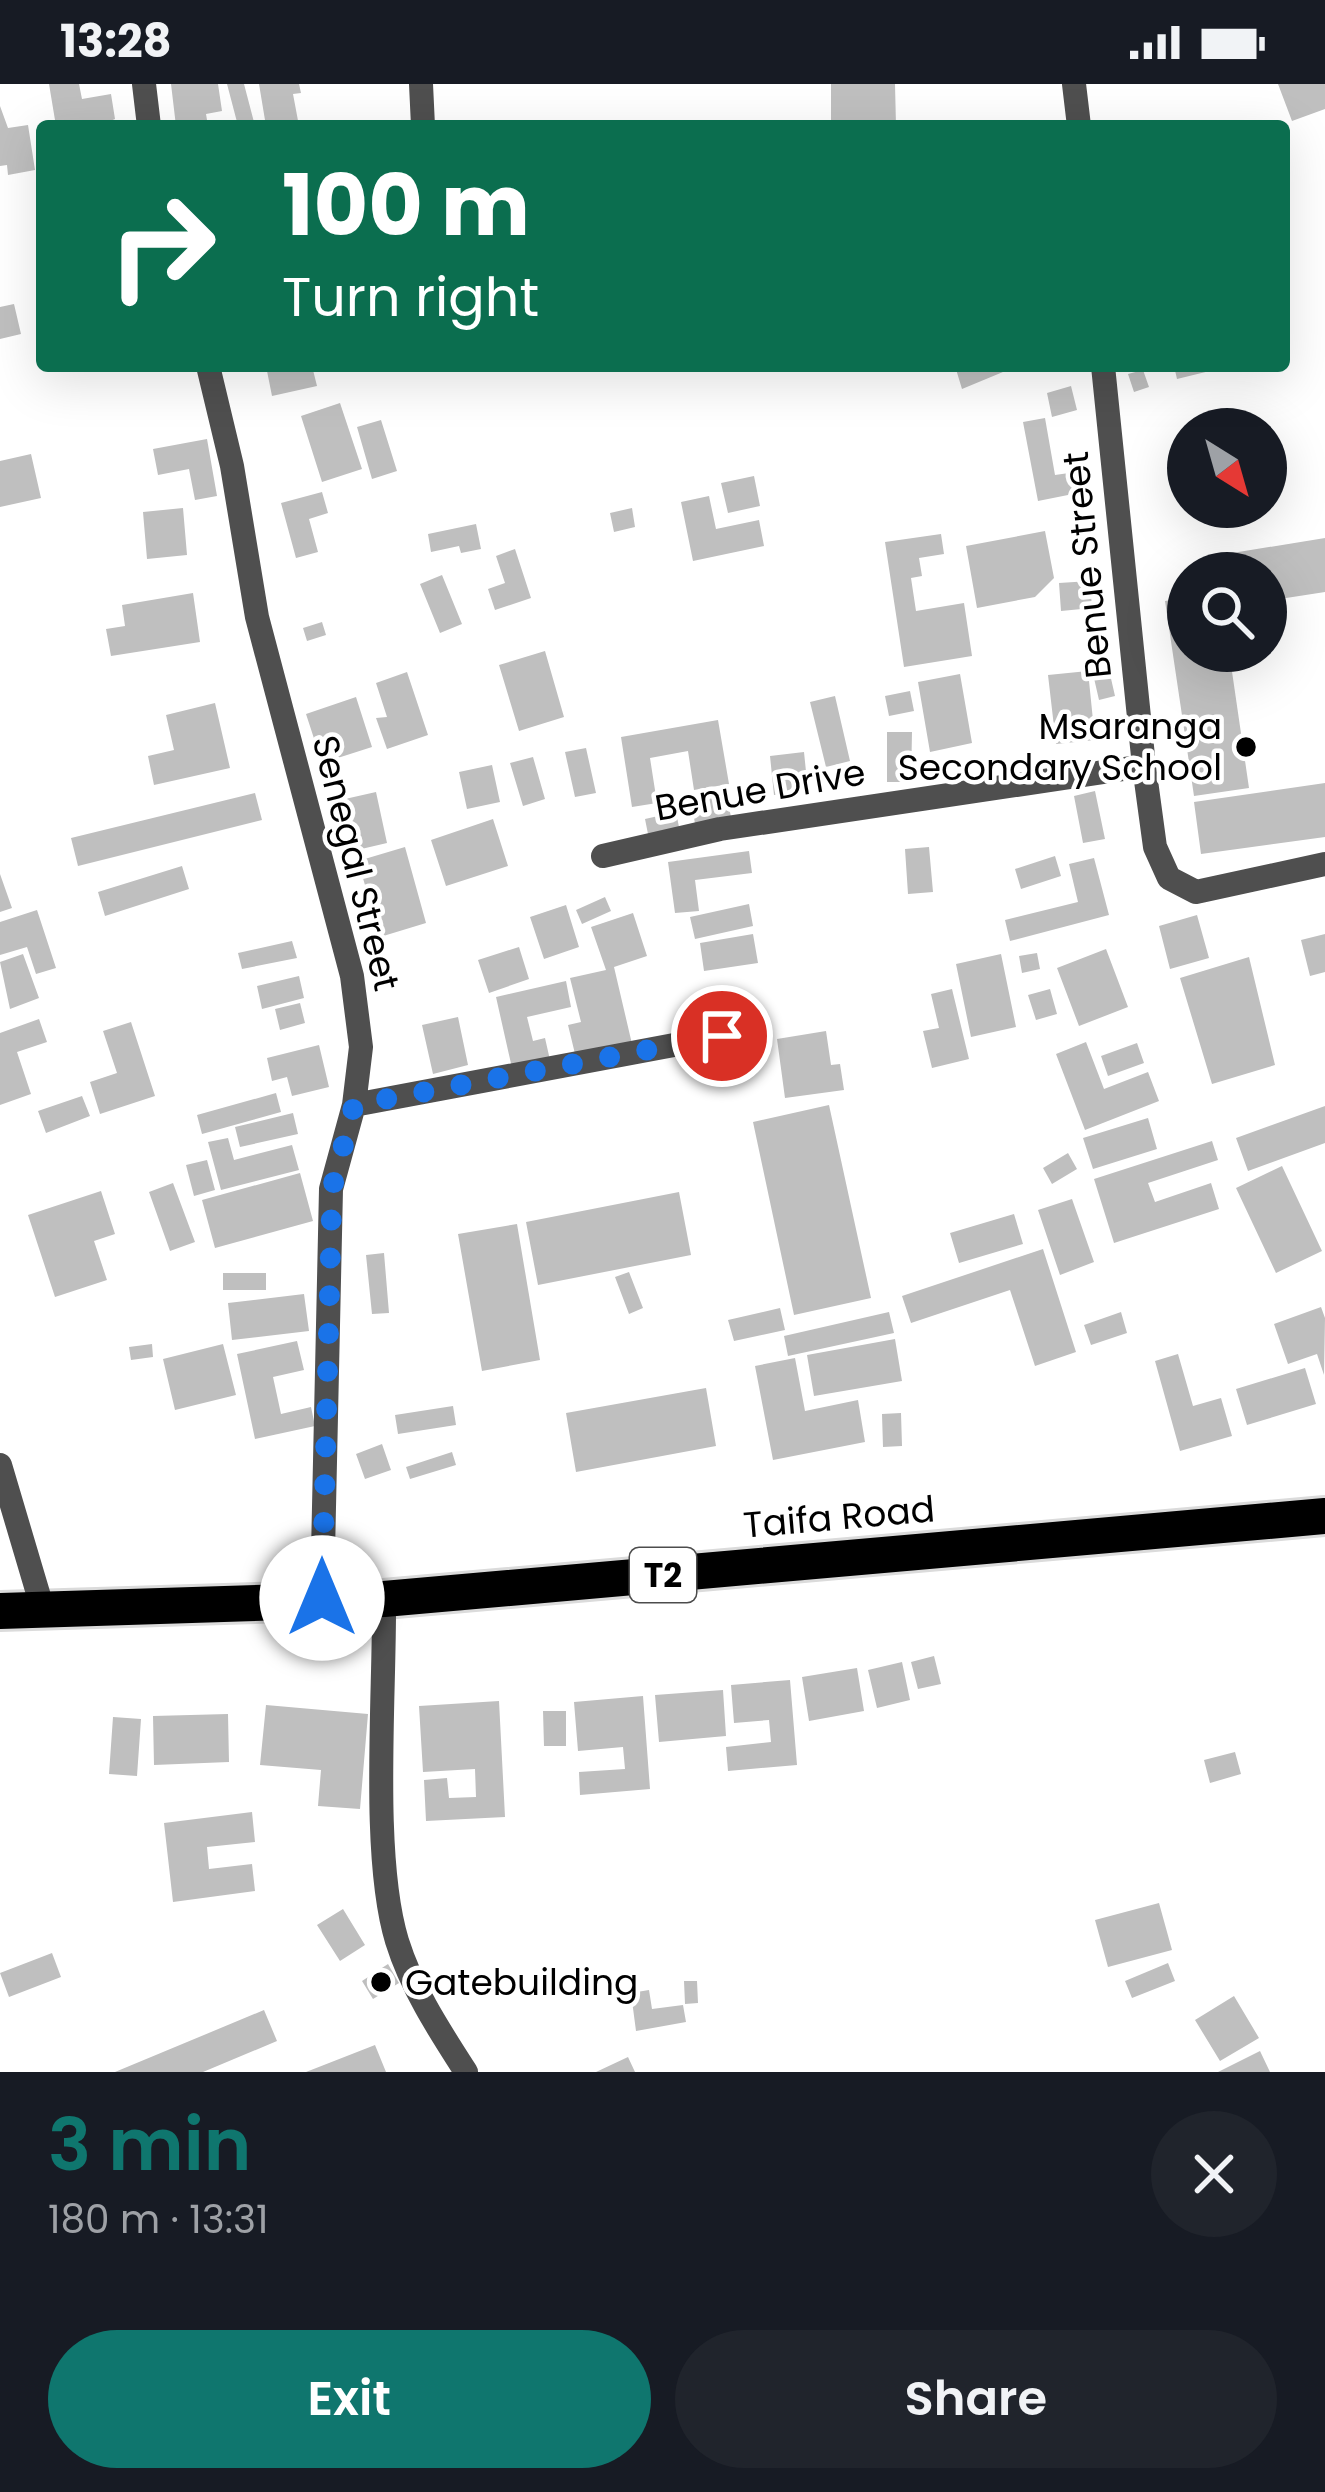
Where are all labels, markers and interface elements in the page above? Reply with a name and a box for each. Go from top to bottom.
text: 13:28 [60,10,172,73]
text: 100 m [282,147,530,264]
icon: right [84,168,240,324]
text: Turn right [282,259,539,335]
north arrow [1167,408,1287,528]
map controls [1167,408,1287,672]
street label: Benue Street [1050,449,1124,681]
button: search [1167,552,1287,672]
place label: Msaranga Secondary School [898,701,1222,793]
street label: Senegal Street [300,730,412,996]
marker: Msaranga Secondary School [1233,734,1259,760]
street label: Benue Drive [651,746,869,834]
pin [671,985,773,1087]
icon: arrive [689,1003,755,1069]
street label: Taifa Road [741,1483,937,1551]
position arrow [259,1535,385,1661]
road number: T2 [630,1548,696,1602]
place label: Gatebuilding [405,1957,638,2008]
marker: Gatebuilding [368,1969,394,1995]
text: 3 min [48,2094,251,2195]
button: close [1151,2111,1277,2237]
text: 180 m · 13:31 [48,2192,268,2247]
button: Exit [48,2330,651,2468]
button: Share [675,2330,1277,2468]

